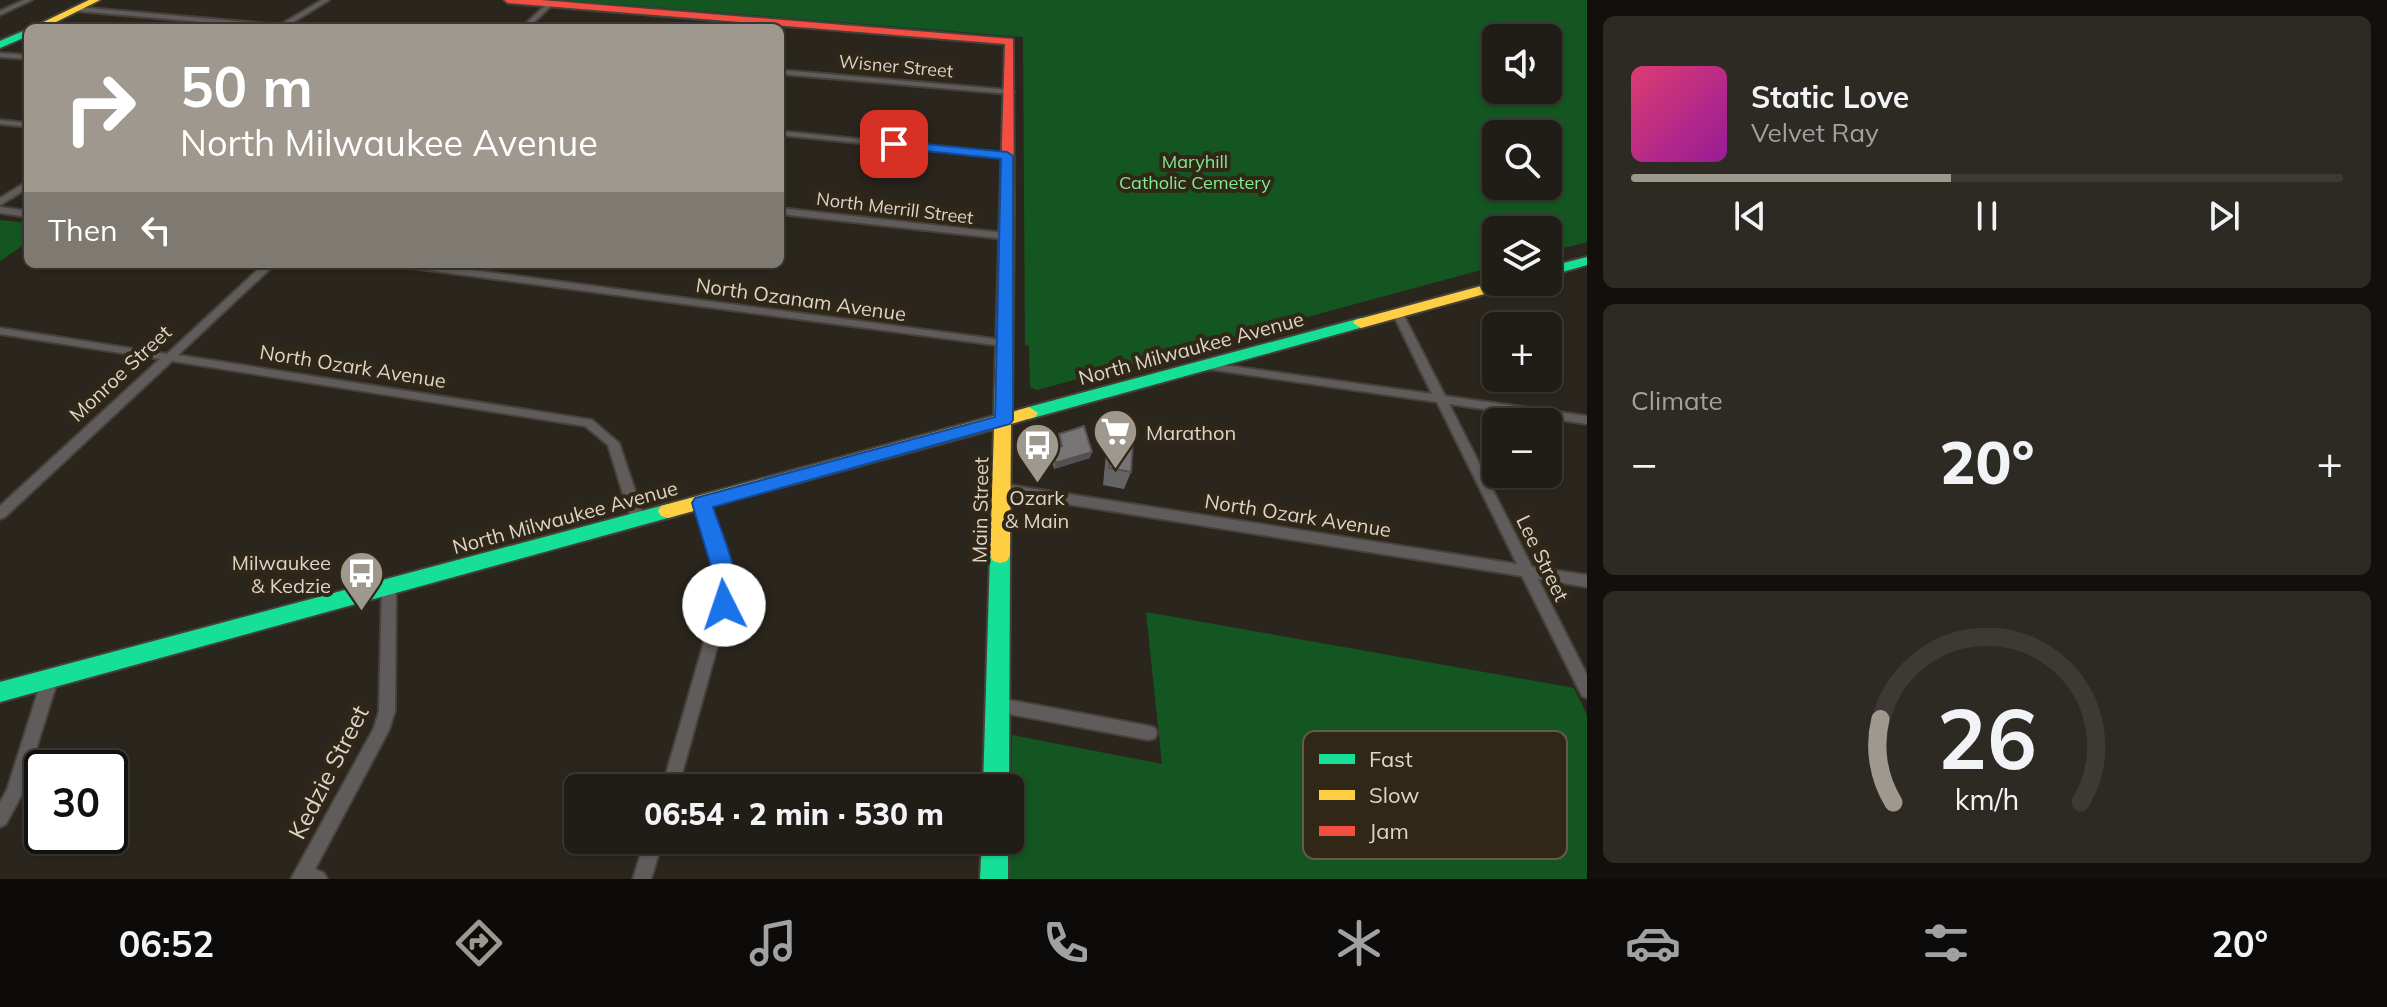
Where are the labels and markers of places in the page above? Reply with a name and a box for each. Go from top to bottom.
pin [860,110,928,178]
supermarket icon: Marathon [1091,408,1139,471]
place label: Marathon [1146,420,1236,445]
bus stop icon: Ozark & Main [1013,421,1061,484]
place label: Ozark & Main [1005,485,1069,533]
place label: Milwaukee & Kedzie [232,550,331,598]
bus stop icon: Milwaukee & Kedzie [338,550,386,613]

